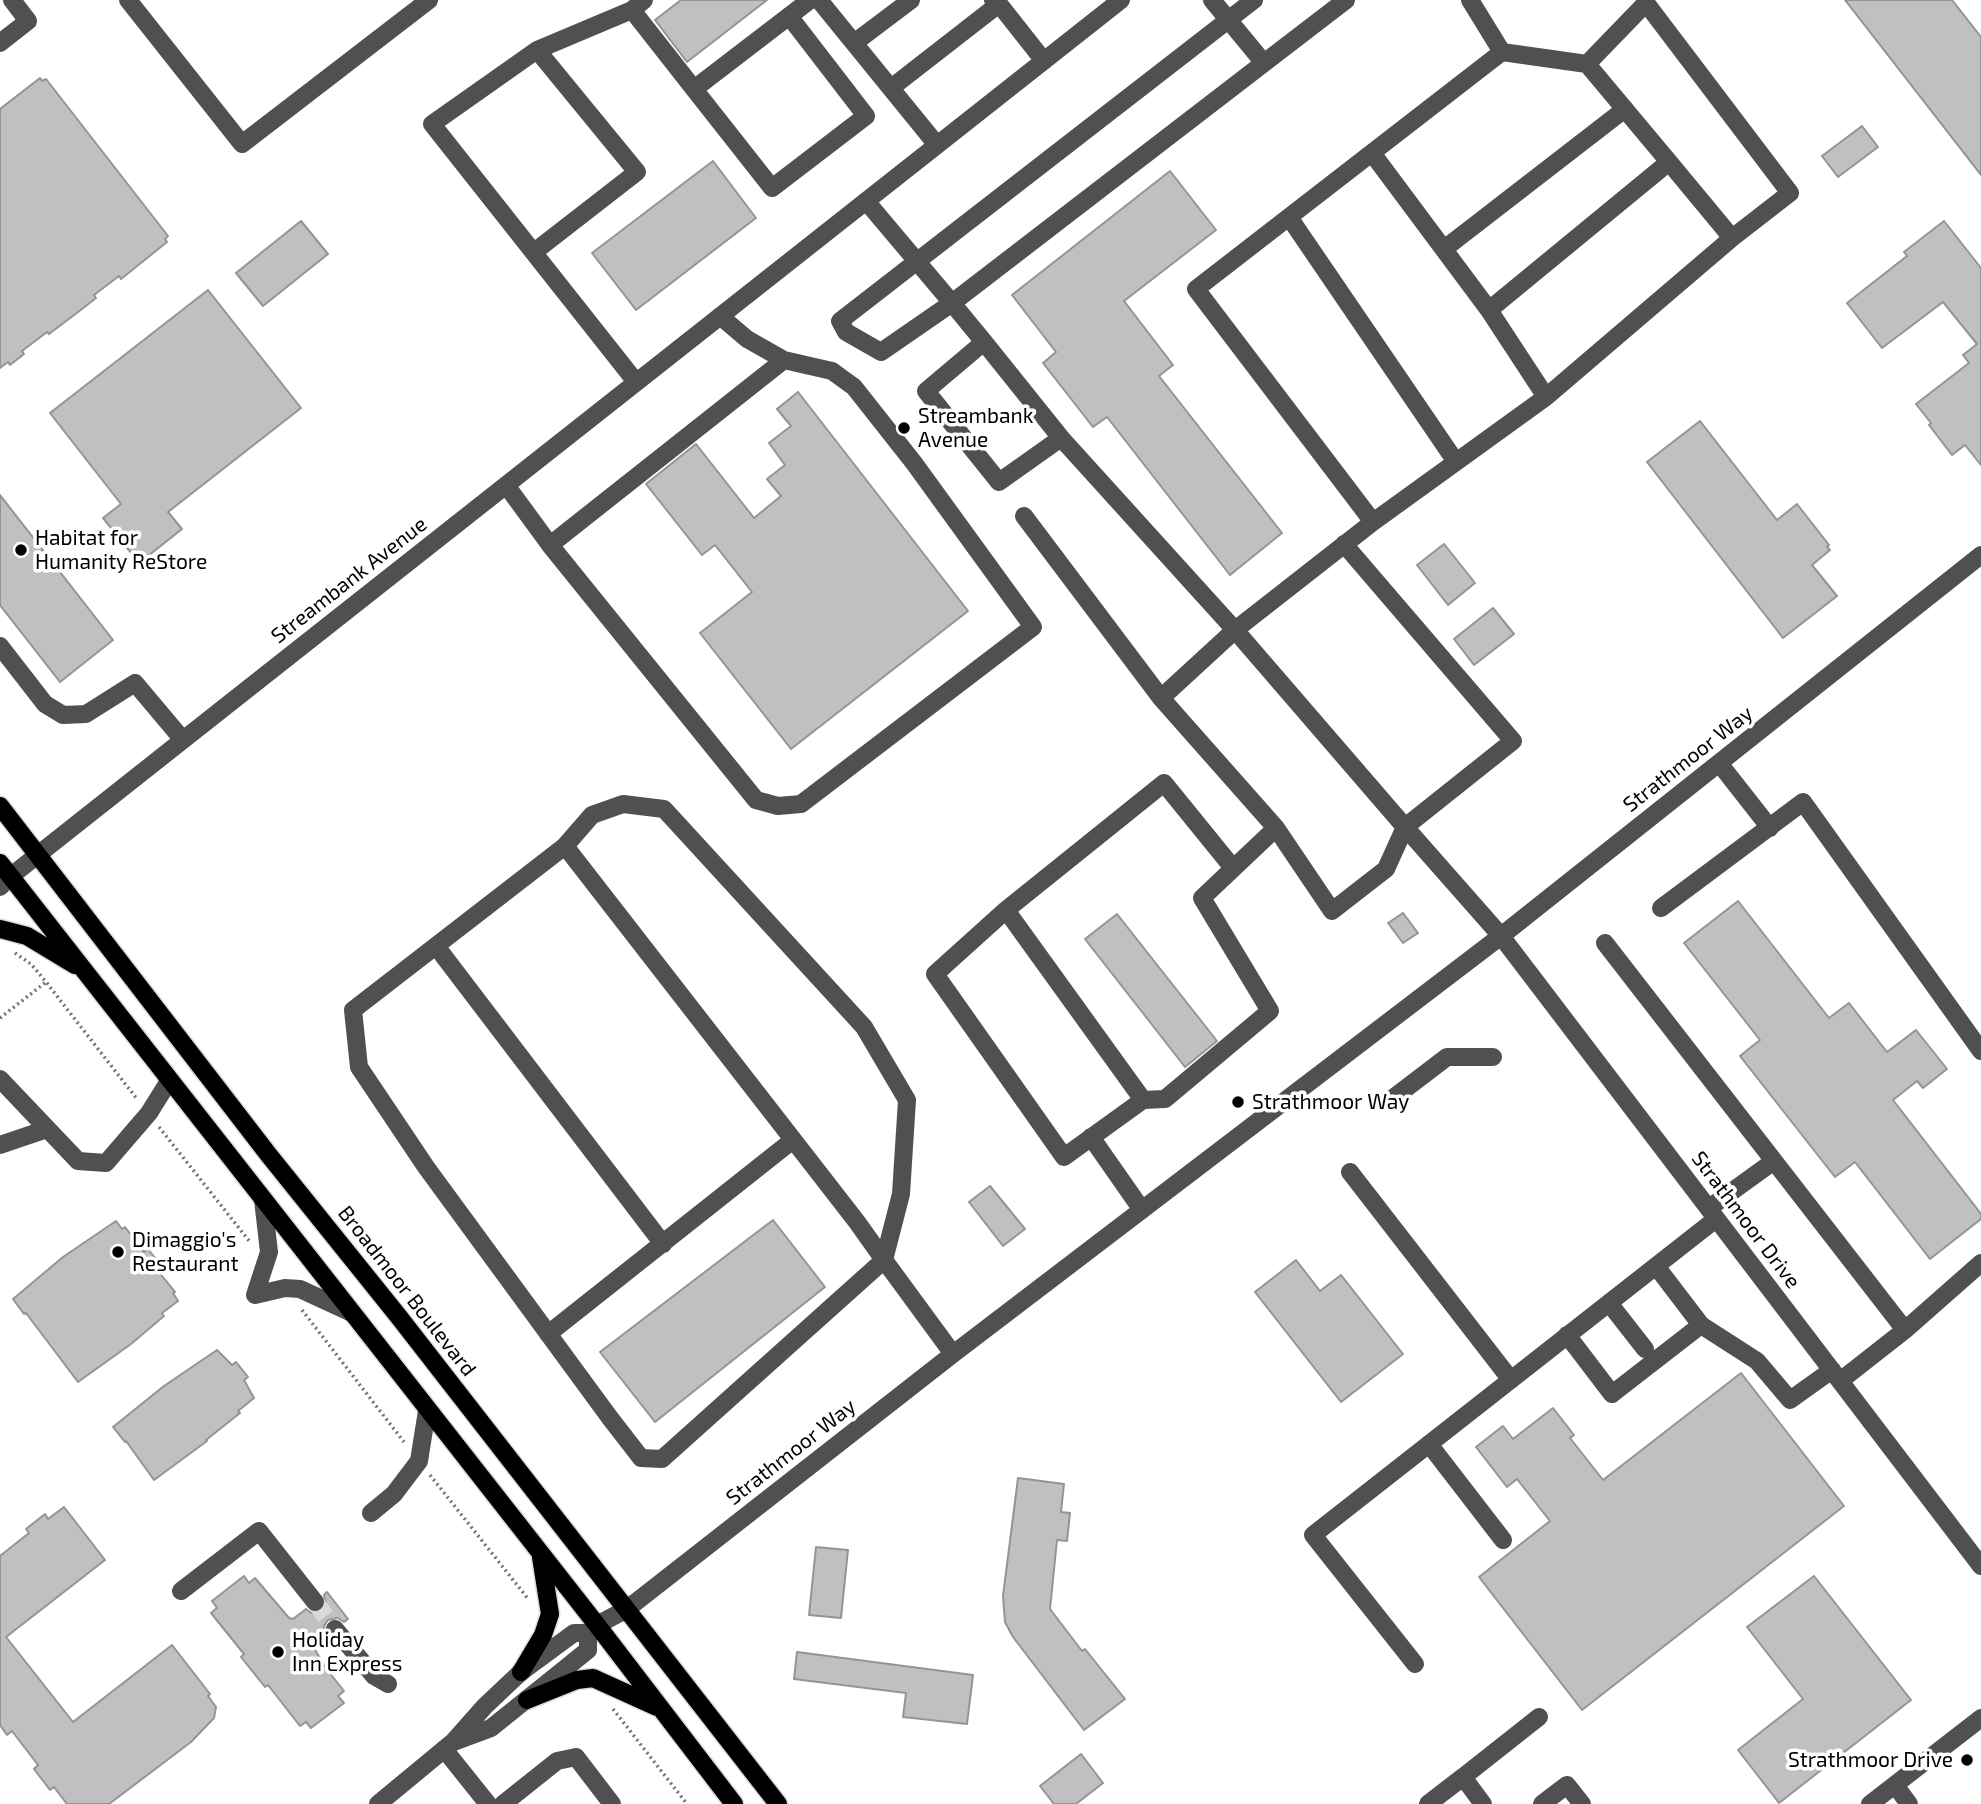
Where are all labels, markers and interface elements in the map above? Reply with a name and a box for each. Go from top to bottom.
place label: Streambank Avenue [918,403,1033,453]
marker: Streambank Avenue [896,420,912,436]
street label: Streambank Avenue [266,511,432,649]
place label: Habitat for Humanity ReStore [35,525,207,575]
marker: Habitat for Humanity ReStore [13,542,29,558]
street label: Strathmoor Way [1618,701,1758,817]
place label: Strathmoor Way [1252,1089,1409,1115]
marker: Strathmoor Way [1230,1094,1246,1110]
street label: Strathmoor Drive [1686,1147,1806,1293]
street label: Broadmoor Boulevard [333,1201,481,1381]
place label: Dimaggio's Restaurant [132,1227,238,1277]
marker: Dimaggio's Restaurant [110,1244,126,1260]
street label: Strathmoor Way [721,1394,861,1510]
place label: Holiday Inn Express [292,1627,402,1677]
marker: Holiday Inn Express [270,1644,286,1660]
place label: Strathmoor Drive [1788,1747,1953,1773]
marker: Strathmoor Drive [1959,1752,1975,1768]

